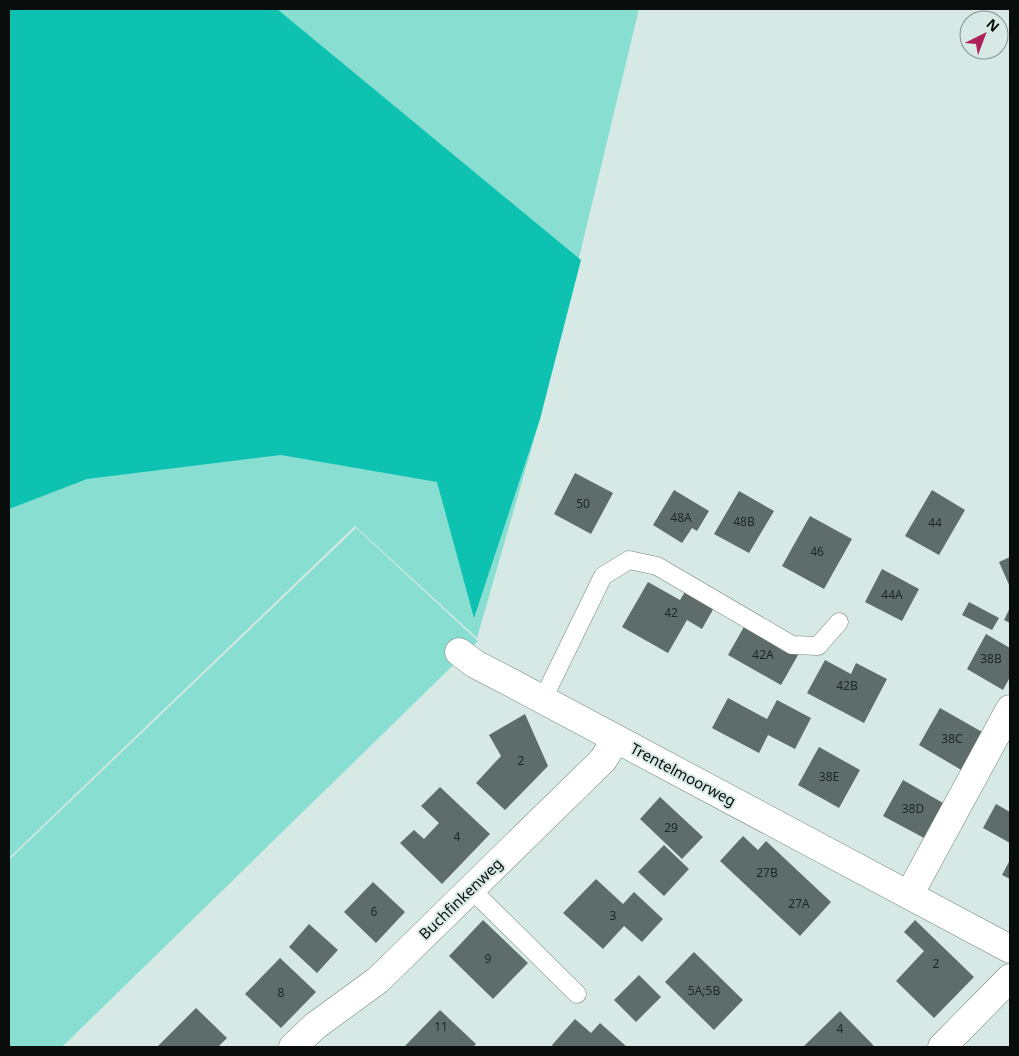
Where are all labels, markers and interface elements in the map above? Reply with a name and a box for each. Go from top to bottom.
north arrow [959,10,1009,60]
text: N [982,14,1004,36]
house number: 50 [576,495,590,512]
house number: 48A [670,509,692,526]
house number: 48B [733,513,755,530]
house number: 44 [928,514,942,531]
house number: 46 [810,543,824,560]
house number: 44A [881,586,903,603]
house number: 42 [664,604,678,621]
house number: 42A [752,646,774,663]
house number: 38B [980,650,1002,667]
house number: 42B [836,677,858,694]
house number: 38C [941,730,963,747]
street label: Trentelmoorweg [627,738,740,810]
house number: 2 [518,752,525,769]
house number: 38E [819,768,839,785]
house number: 38D [902,800,924,817]
house number: 29 [664,819,678,836]
house number: 4 [454,828,461,845]
street label: Buchfinkenweg [414,853,506,943]
house number: 27B [756,864,778,881]
house number: 27A [788,895,810,912]
house number: 6 [371,903,378,920]
house number: 3 [610,907,617,924]
house number: 9 [485,950,492,967]
house number: 2 [933,955,940,972]
house number: 5A;5B [688,982,720,999]
house number: 8 [278,984,285,1001]
house number: 11 [434,1018,448,1035]
house number: 4 [837,1020,844,1037]

